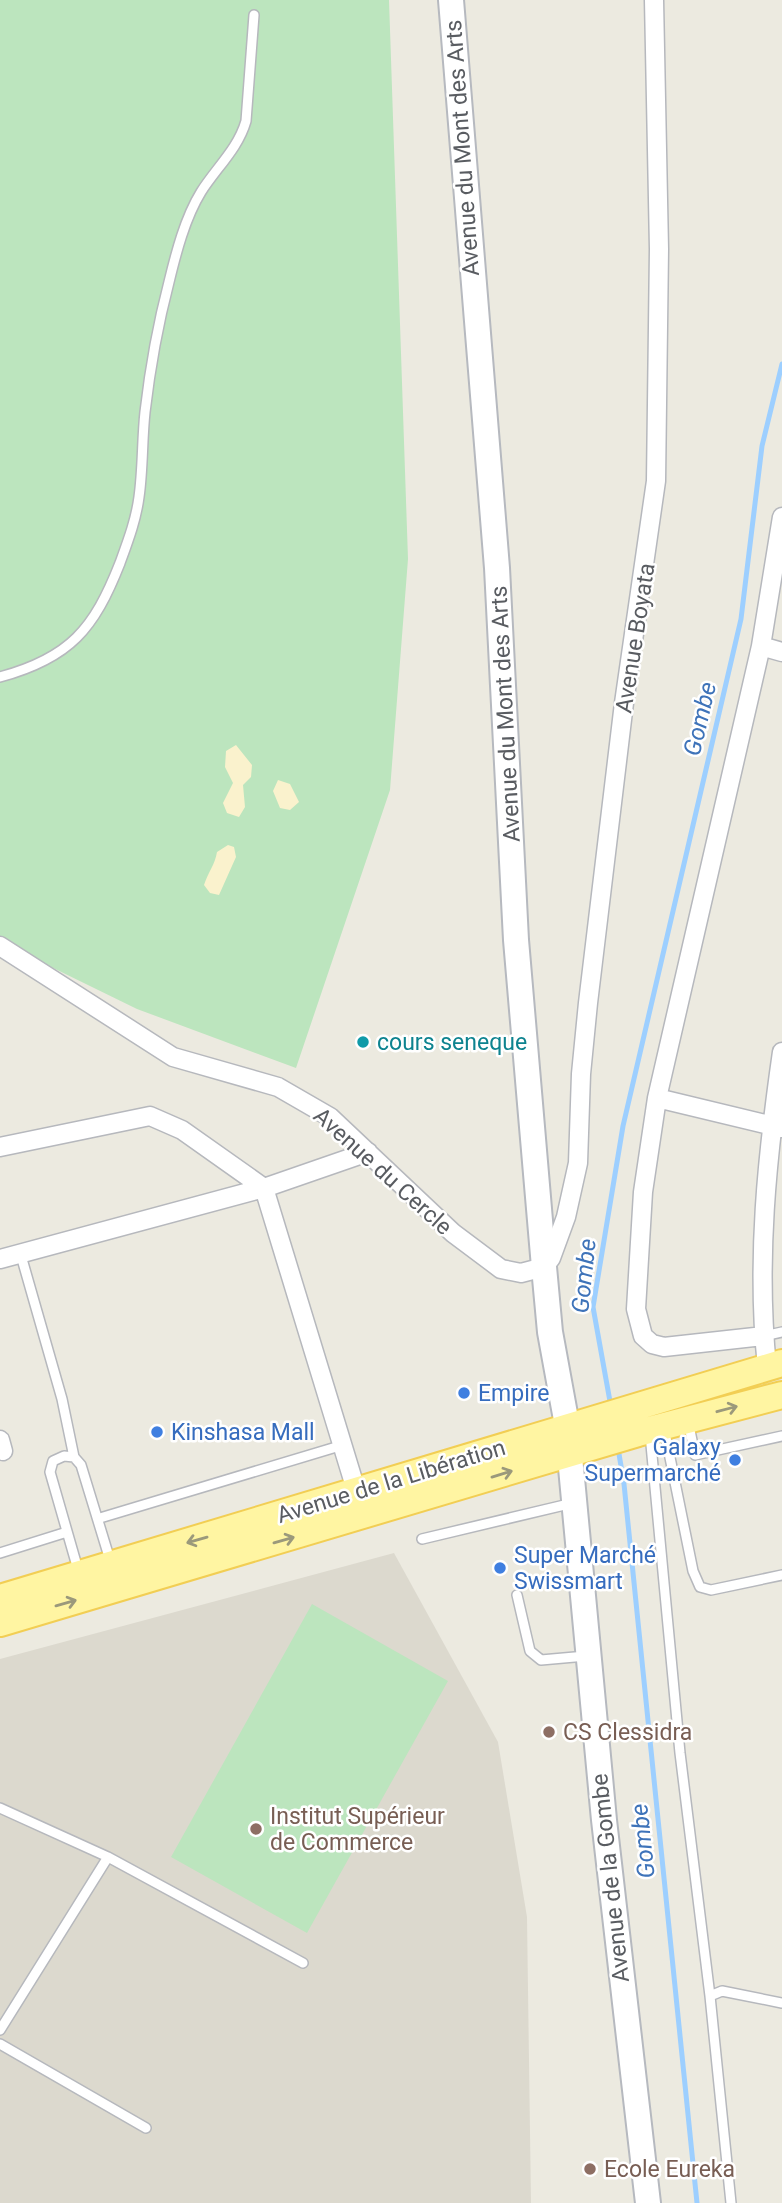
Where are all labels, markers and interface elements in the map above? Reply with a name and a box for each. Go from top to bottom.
street label: Avenue du Mont des Arts [440,19,485,277]
street label: Avenue Boyata [610,561,661,715]
street label: Avenue du Mont des Arts [485,585,526,843]
water label: Gombe [678,679,722,759]
place label: cours seneque [377,1029,527,1056]
marker: cours seneque [355,1034,371,1050]
street label: Avenue du Cercle [308,1102,457,1241]
water label: Gombe [566,1237,602,1315]
place label: Empire [478,1380,550,1407]
marker: Empire [456,1385,472,1401]
one-way arrow [715,1402,738,1415]
place label: Kinshasa Mall [171,1419,315,1446]
marker: Kinshasa Mall [149,1424,165,1440]
street label: Avenue de la Libération [274,1434,509,1529]
place label: Galaxy Supermarché [585,1434,721,1487]
marker: Galaxy Supermarché [727,1452,743,1468]
one-way arrow [490,1467,512,1480]
one-way arrow [273,1532,295,1545]
one-way arrow [187,1535,209,1548]
place label: Super Marché Swissmart [514,1542,656,1595]
marker: Super Marché Swissmart [492,1560,508,1576]
one-way arrow [54,1596,76,1609]
place label: CS Clessidra [563,1719,692,1746]
marker: CS Clessidra [541,1724,557,1740]
street label: Avenue de la Gombe [586,1772,635,1984]
water label: Gombe [625,1802,661,1880]
place label: Institut Supérieur de Commerce [270,1803,445,1856]
marker: Institut Supérieur de Commerce [248,1821,264,1837]
place label: Ecole Eureka [604,2156,735,2183]
marker: Ecole Eureka [582,2161,598,2177]

